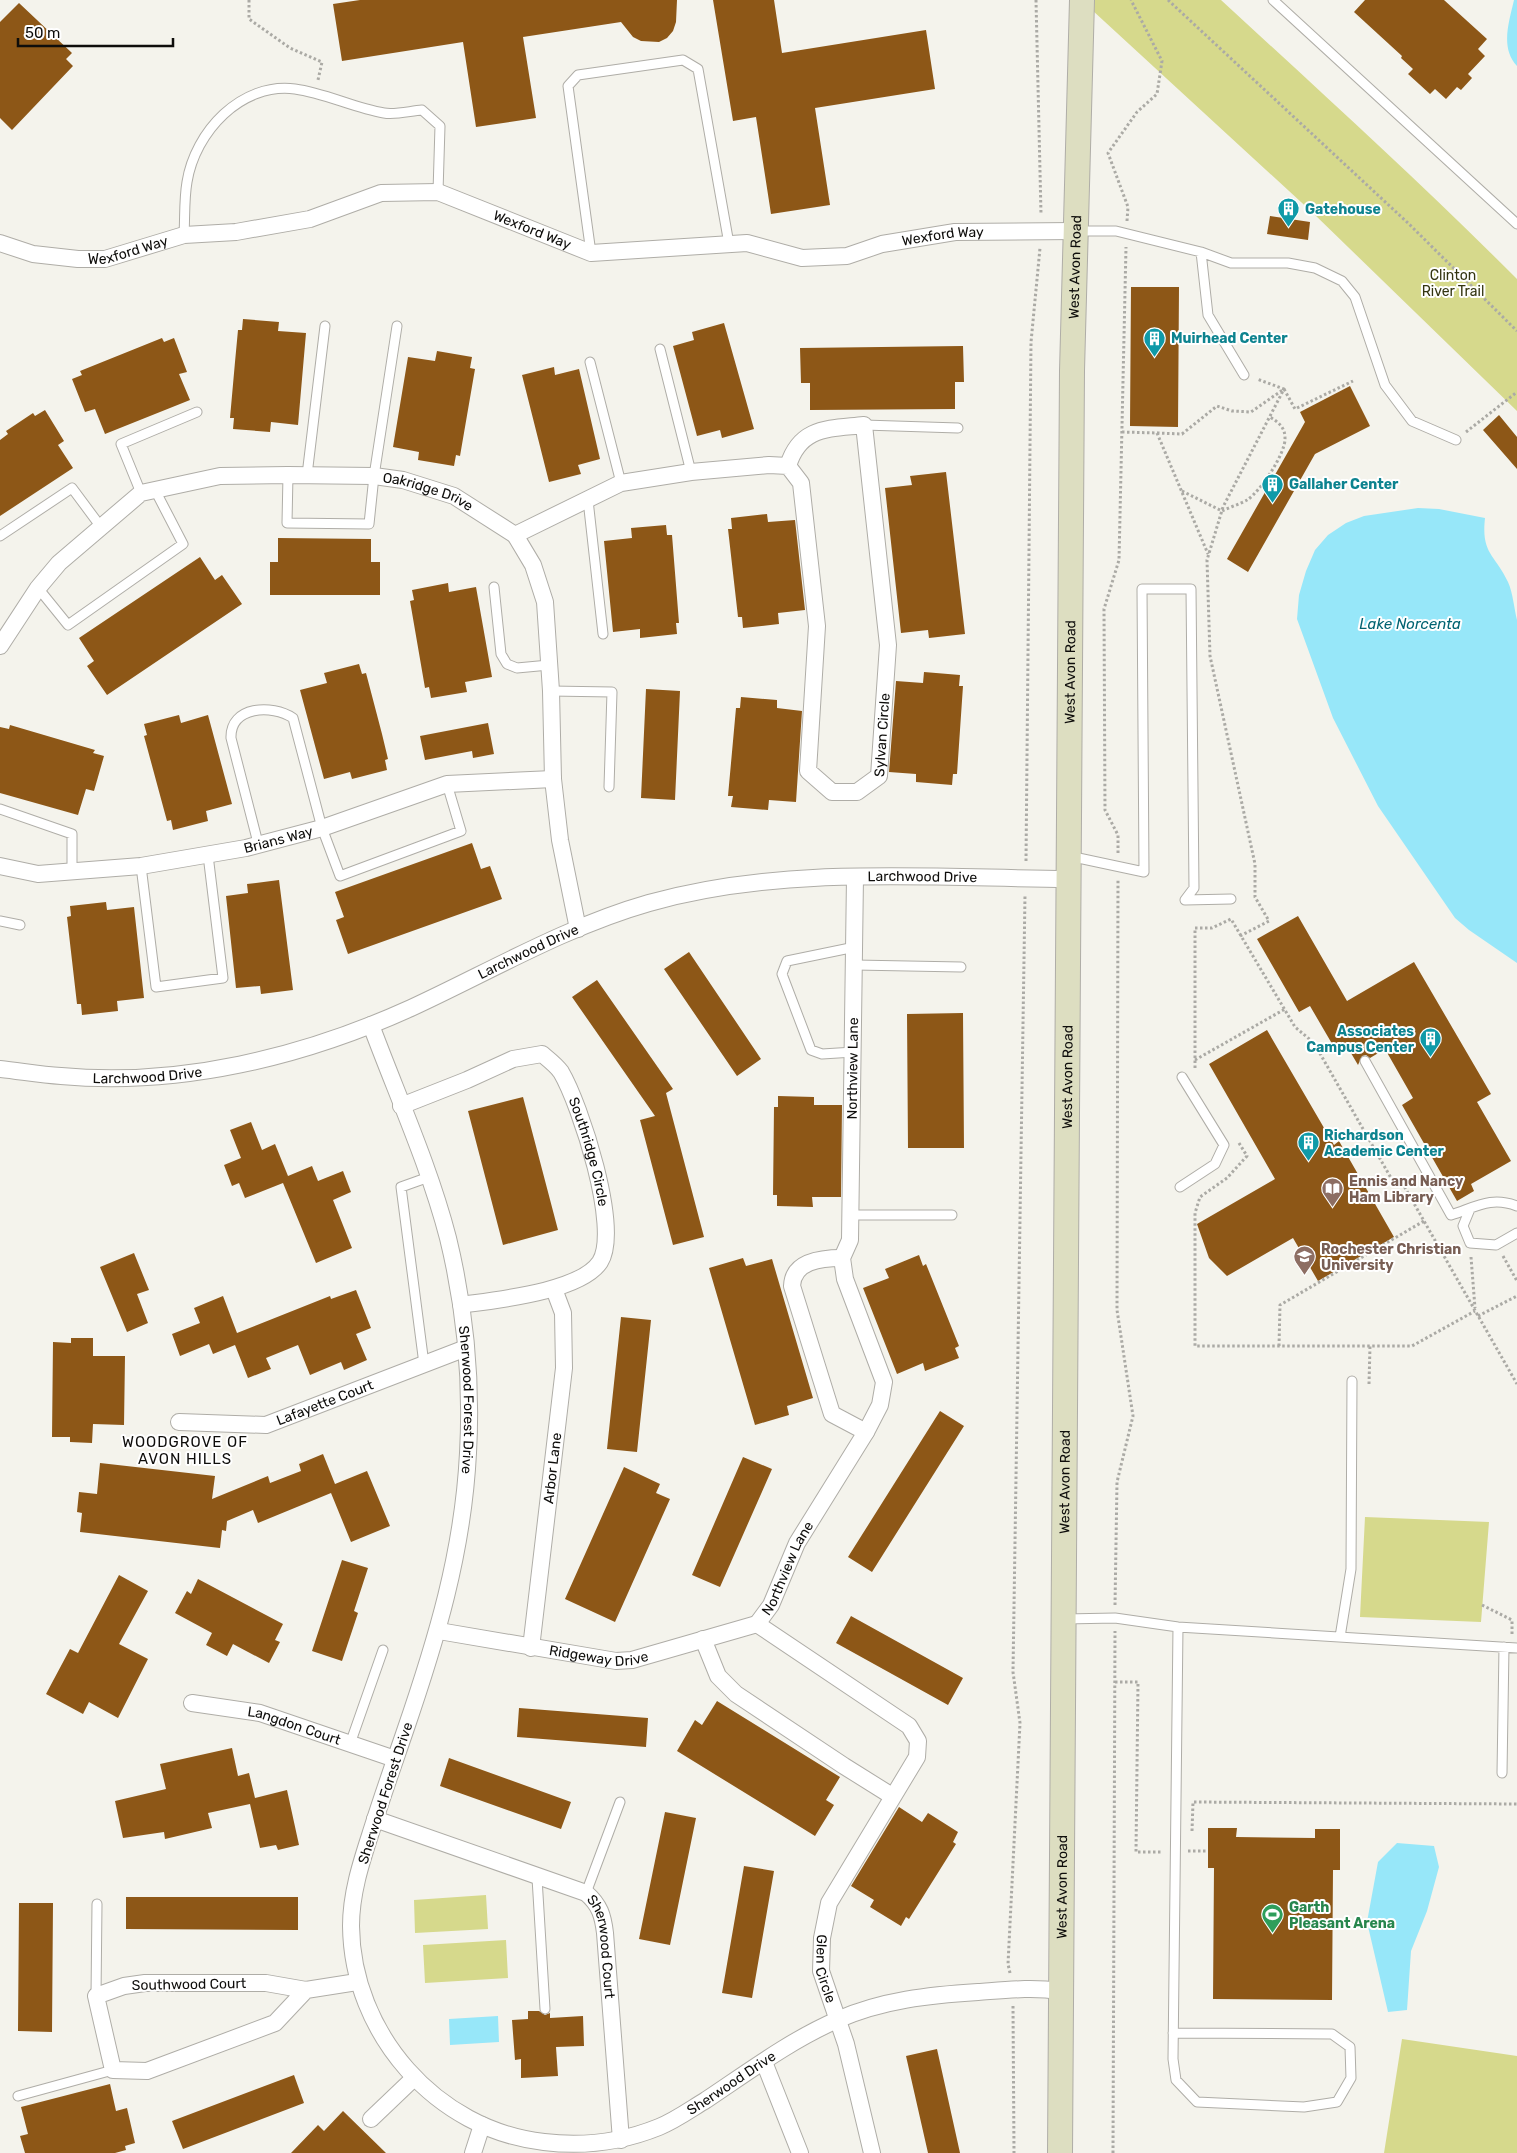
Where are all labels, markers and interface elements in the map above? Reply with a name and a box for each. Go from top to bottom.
scale bar [18,15,172,47]
text: 50 m [25,24,60,42]
building icon: Gatehouse [1277,197,1301,228]
place label: Gatehouse [1305,201,1381,218]
street label: Wexford Way [491,207,574,253]
street label: West Avon Road [1065,215,1085,319]
street label: Wexford Way [901,224,984,250]
street label: Wexford Way [88,232,170,268]
park label: Clinton River Trail [1422,267,1484,300]
building icon: Muirhead Center [1143,326,1167,357]
place label: Muirhead Center [1171,330,1288,347]
street label: Oakridge Drive [382,469,476,515]
building icon: Gallaher Center [1261,472,1285,503]
place label: Gallaher Center [1289,476,1399,493]
water label: Lake Norcenta [1359,615,1461,633]
street label: West Avon Road [1062,620,1079,724]
street label: Sylvan Circle [871,692,894,777]
street label: Brians Way [242,823,315,857]
street label: Larchwood Drive [867,868,978,886]
street label: Larchwood Drive [475,921,582,983]
street label: Northview Lane [844,1017,862,1119]
place label: Associates Campus Center [1306,1023,1415,1056]
street label: West Avon Road [1059,1025,1077,1129]
building icon: Associates Campus Center [1418,1027,1442,1058]
street label: Larchwood Drive [92,1063,203,1087]
street label: Southridge Circle [565,1095,612,1208]
place label: Richardson Academic Center [1324,1127,1445,1160]
building icon: Richardson Academic Center [1296,1131,1320,1162]
place label: Ennis and Nancy Ham Library [1349,1173,1464,1206]
library icon: Ennis and Nancy Ham Library [1321,1177,1345,1208]
place label: Rochester Christian University [1321,1241,1461,1274]
school or university icon: Rochester Christian University [1293,1245,1317,1276]
street label: Sherwood Forest Drive [455,1325,477,1475]
street label: Lafayette Court [274,1376,376,1429]
street label: West Avon Road [1056,1430,1074,1534]
street label: Arbor Lane [540,1432,565,1505]
district label: WOODGROVE OF AVON HILLS [122,1433,248,1468]
street label: Northview Lane [758,1518,817,1619]
street label: Ridgeway Drive [548,1642,650,1670]
street label: Langdon Court [246,1703,343,1749]
street label: Sherwood Forest Drive [355,1720,416,1866]
street label: West Avon Road [1053,1835,1071,1939]
street label: Sherwood Court [583,1891,618,2000]
place label: Garth Pleasant Arena [1289,1899,1395,1932]
sports icon: Garth Pleasant Arena [1261,1903,1285,1934]
street label: Glen Circle [811,1934,839,2005]
street label: Southwood Court [132,1975,247,1994]
street label: Sherwood Drive [684,2048,779,2119]

